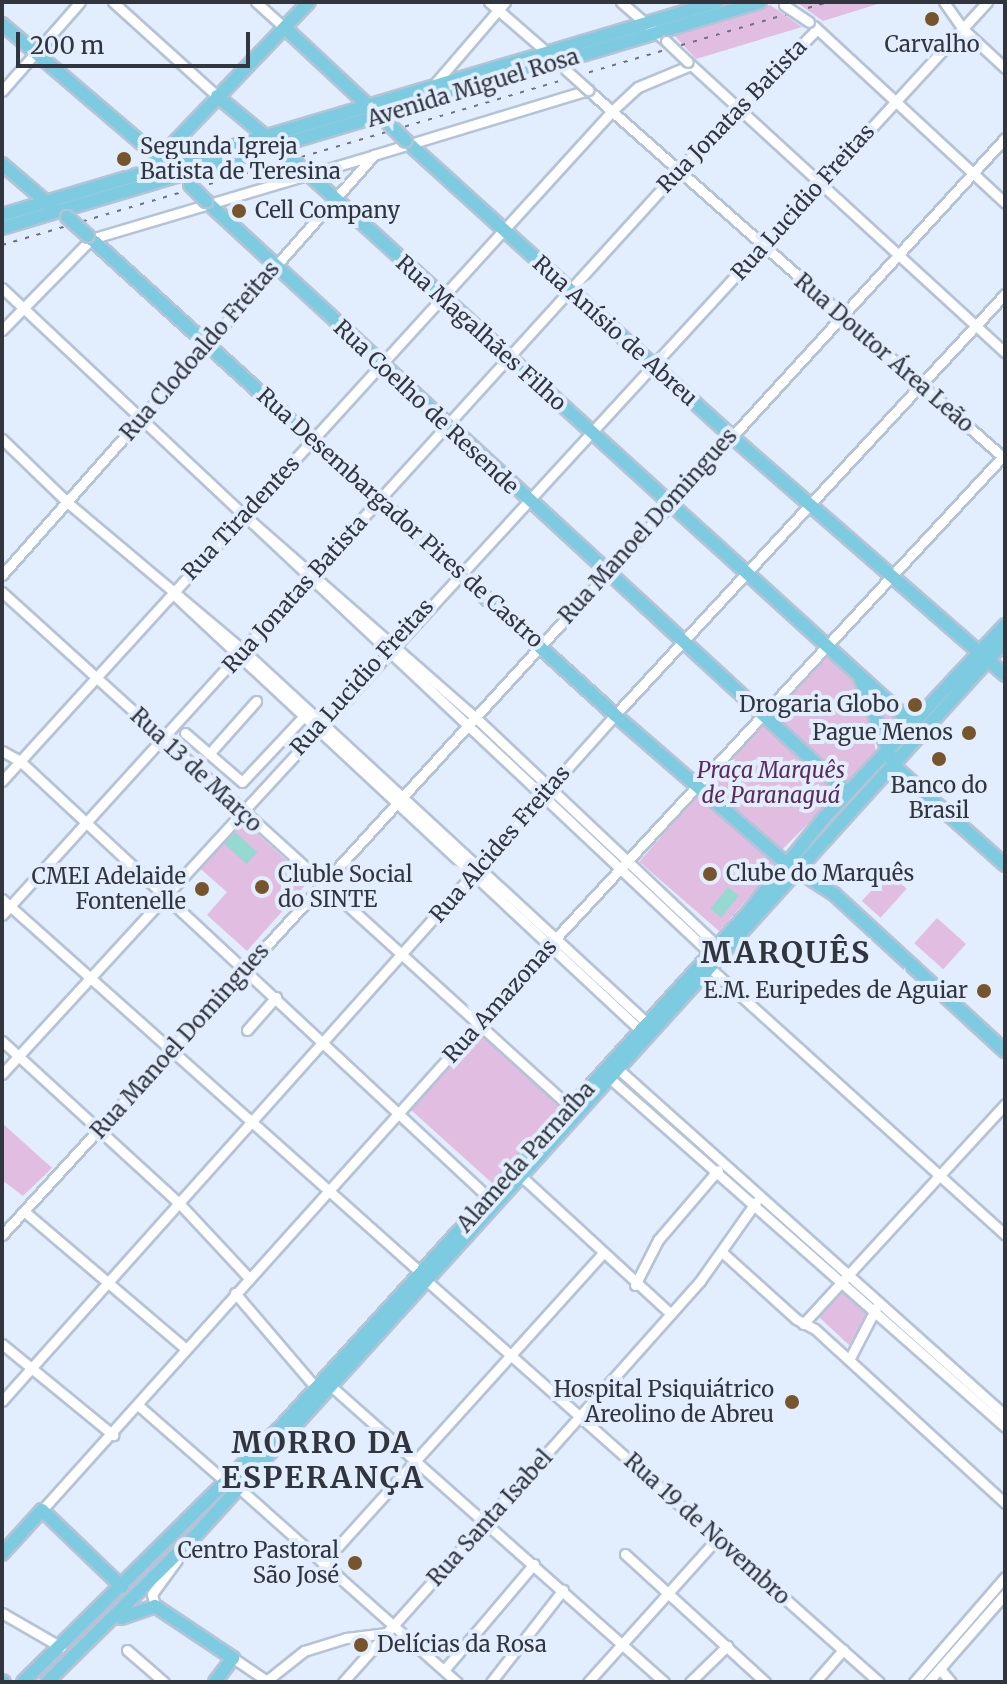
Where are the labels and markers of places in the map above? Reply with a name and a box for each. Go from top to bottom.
marker: Carvalho [923,10,941,28]
place label: Carvalho [884,32,980,58]
place label: Segunda Igreja Batista de Teresina [140,133,341,184]
marker: Segunda Igreja Batista de Teresina [115,150,133,168]
place label: Cell Company [255,198,400,224]
marker: Cell Company [230,202,248,220]
place label: Drogaria Globo [739,692,899,718]
marker: Drogaria Globo [906,696,924,714]
place label: Pague Menos [812,720,953,746]
marker: Pague Menos [960,724,978,742]
marker: Banco do Brasil [930,750,948,768]
place label: Banco do Brasil [891,772,987,824]
place label: Cluble Social do SINTE [278,861,413,912]
place label: Clube do Marquês [726,861,914,887]
place label: CMEI Adelaide Fontenelle [32,863,186,914]
marker: Clube do Marquês [701,865,719,883]
marker: Cluble Social do SINTE [253,878,271,896]
marker: CMEI Adelaide Fontenelle [193,880,211,898]
place label: E.M. Euripedes de Aguiar [704,978,968,1004]
marker: E.M. Euripedes de Aguiar [975,982,993,1000]
place label: Hospital Psiquiátrico Areolino de Abreu [554,1376,774,1428]
marker: Hospital Psiquiátrico Areolino de Abreu [781,1391,803,1413]
place label: Centro Pastoral São José [177,1537,339,1588]
marker: Centro Pastoral São José [346,1554,364,1572]
place label: Delícias da Rosa [377,1632,547,1658]
marker: Delícias da Rosa [352,1636,370,1654]

